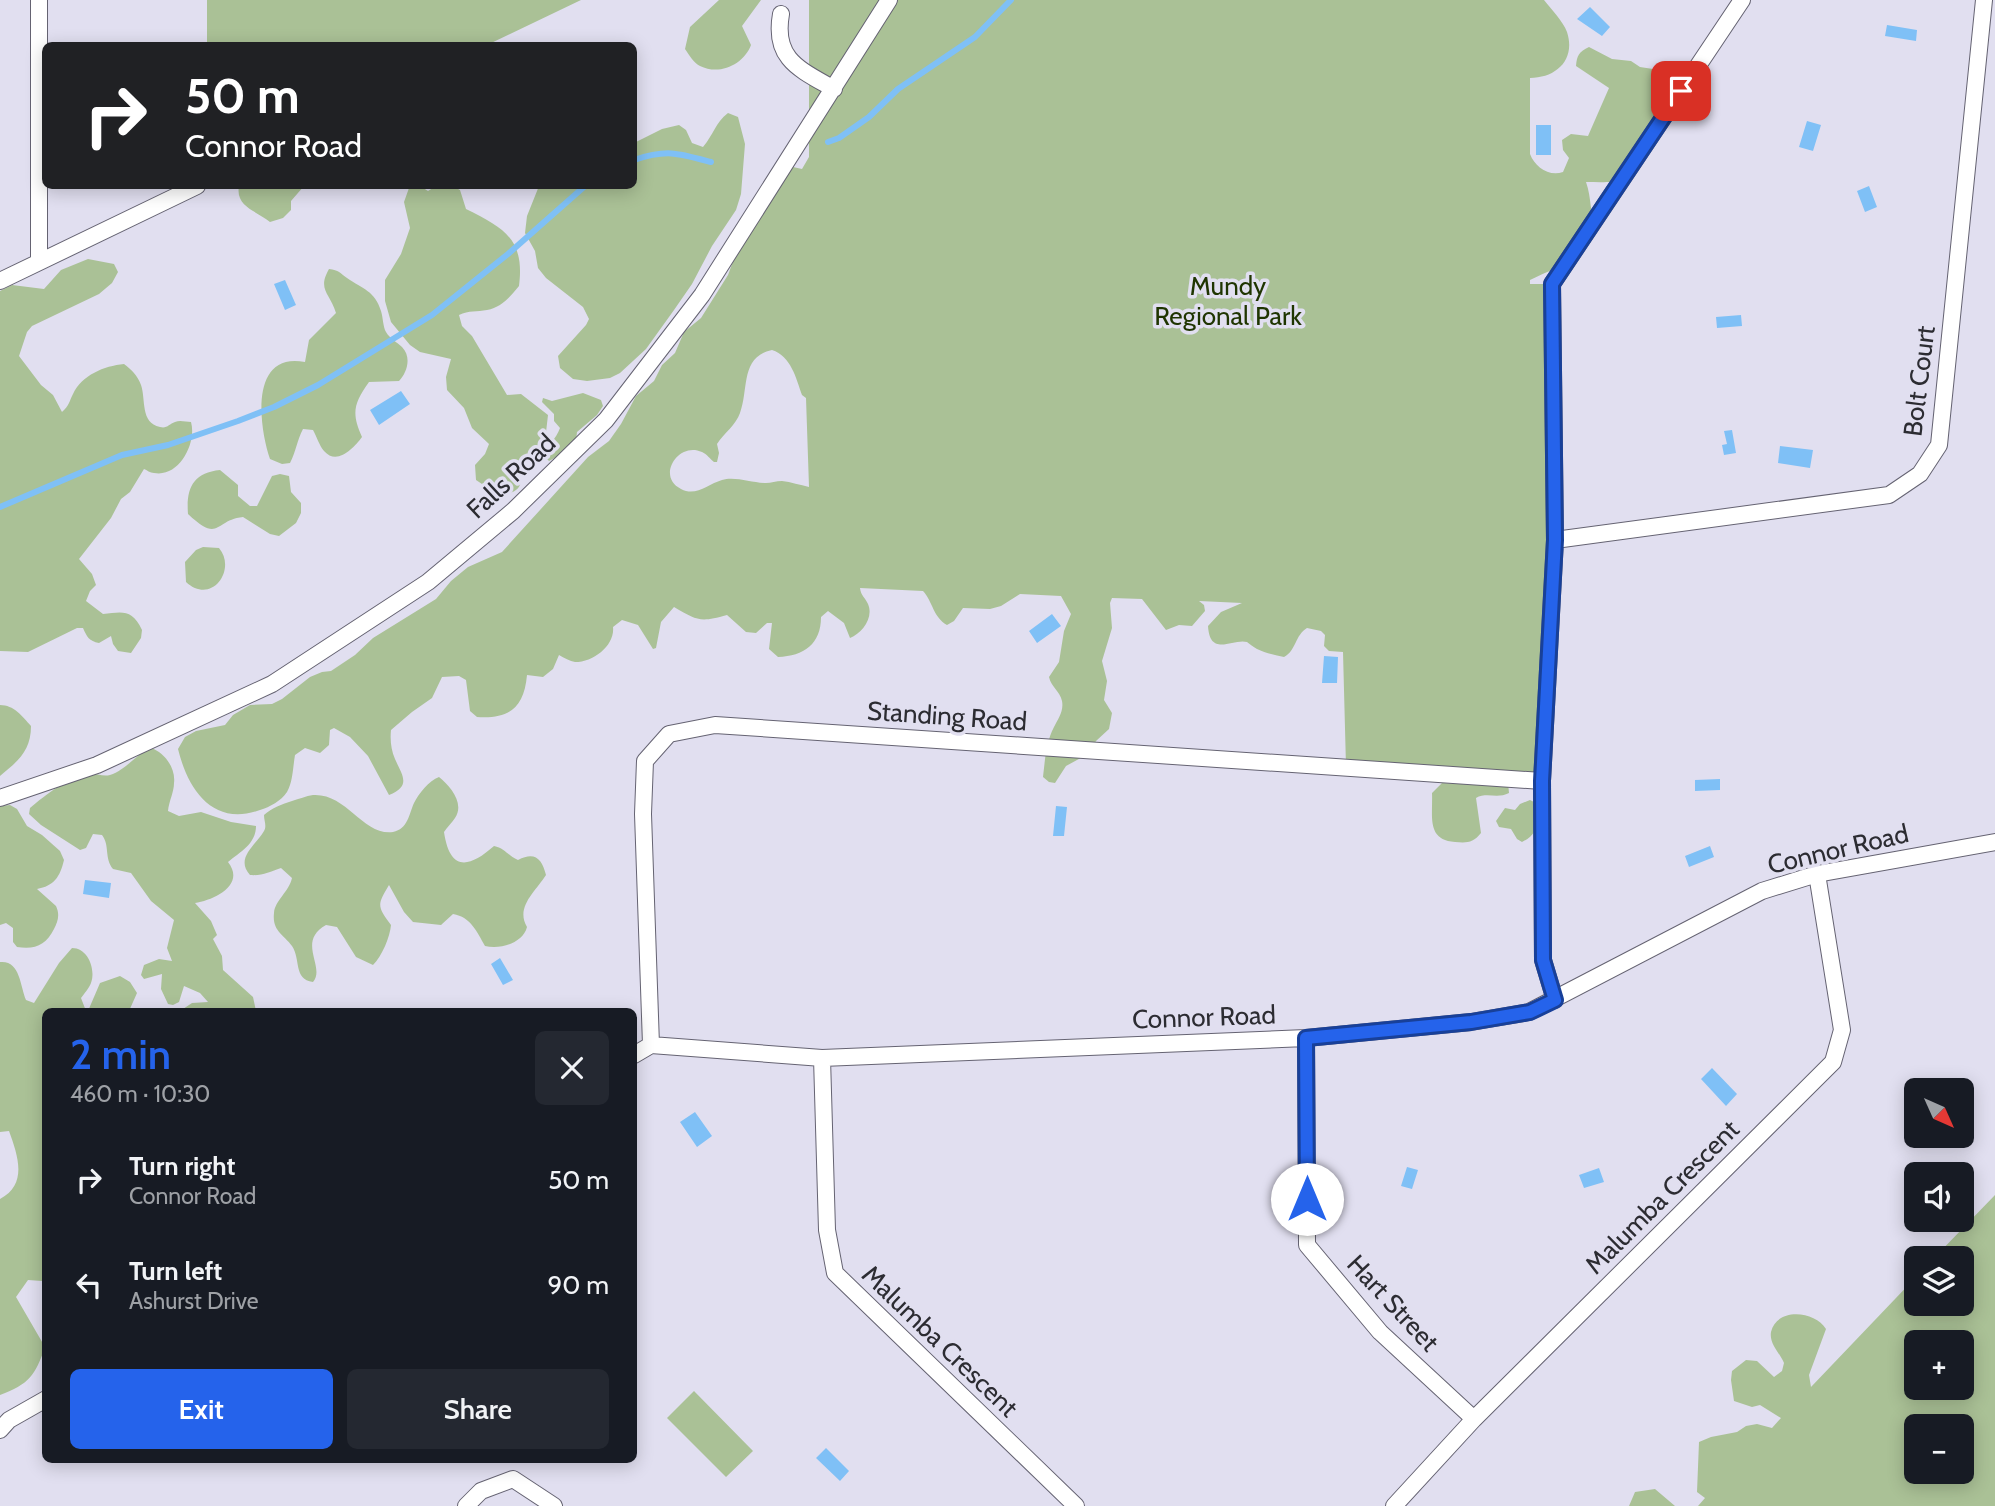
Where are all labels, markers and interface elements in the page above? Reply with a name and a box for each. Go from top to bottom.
pin [1651,61,1711,121]
text: 50 m [185,66,300,125]
icon: right [70,70,161,161]
icon: arrive [1662,72,1700,110]
text: Connor Road [185,126,362,165]
park label: Mundy Regional Park [1154,270,1302,332]
street label: Bolt Court [1896,324,1942,438]
street label: Falls Road [460,427,562,525]
street label: Standing Road [866,694,1028,738]
street label: Connor Road [1764,817,1912,881]
street label: Connor Road [1132,999,1276,1035]
text: 2 min [70,1028,171,1080]
button: close [535,1031,609,1105]
north arrow [1904,1078,1974,1148]
map controls [1904,1078,1974,1484]
text: 460 m · 10:30 [70,1080,210,1108]
street label: Malumba Crescent [1578,1113,1746,1281]
text: Turn right [129,1150,235,1182]
icon: right [70,1161,108,1199]
position arrow [1270,1162,1344,1236]
button: sound [1904,1162,1974,1232]
text: 50 m [548,1164,609,1196]
text: Connor Road [129,1182,256,1210]
button: layers [1904,1246,1974,1316]
street label: Hart Street [1340,1248,1446,1358]
text: Turn left [129,1255,222,1287]
street label: Malumba Crescent [855,1258,1025,1424]
icon: left [70,1266,108,1304]
text: 90 m [547,1269,609,1301]
text: Ashurst Drive [129,1287,259,1315]
button: + [1904,1330,1974,1400]
button: Exit [70,1369,333,1449]
button: Share [347,1369,609,1449]
button: − [1904,1414,1974,1484]

